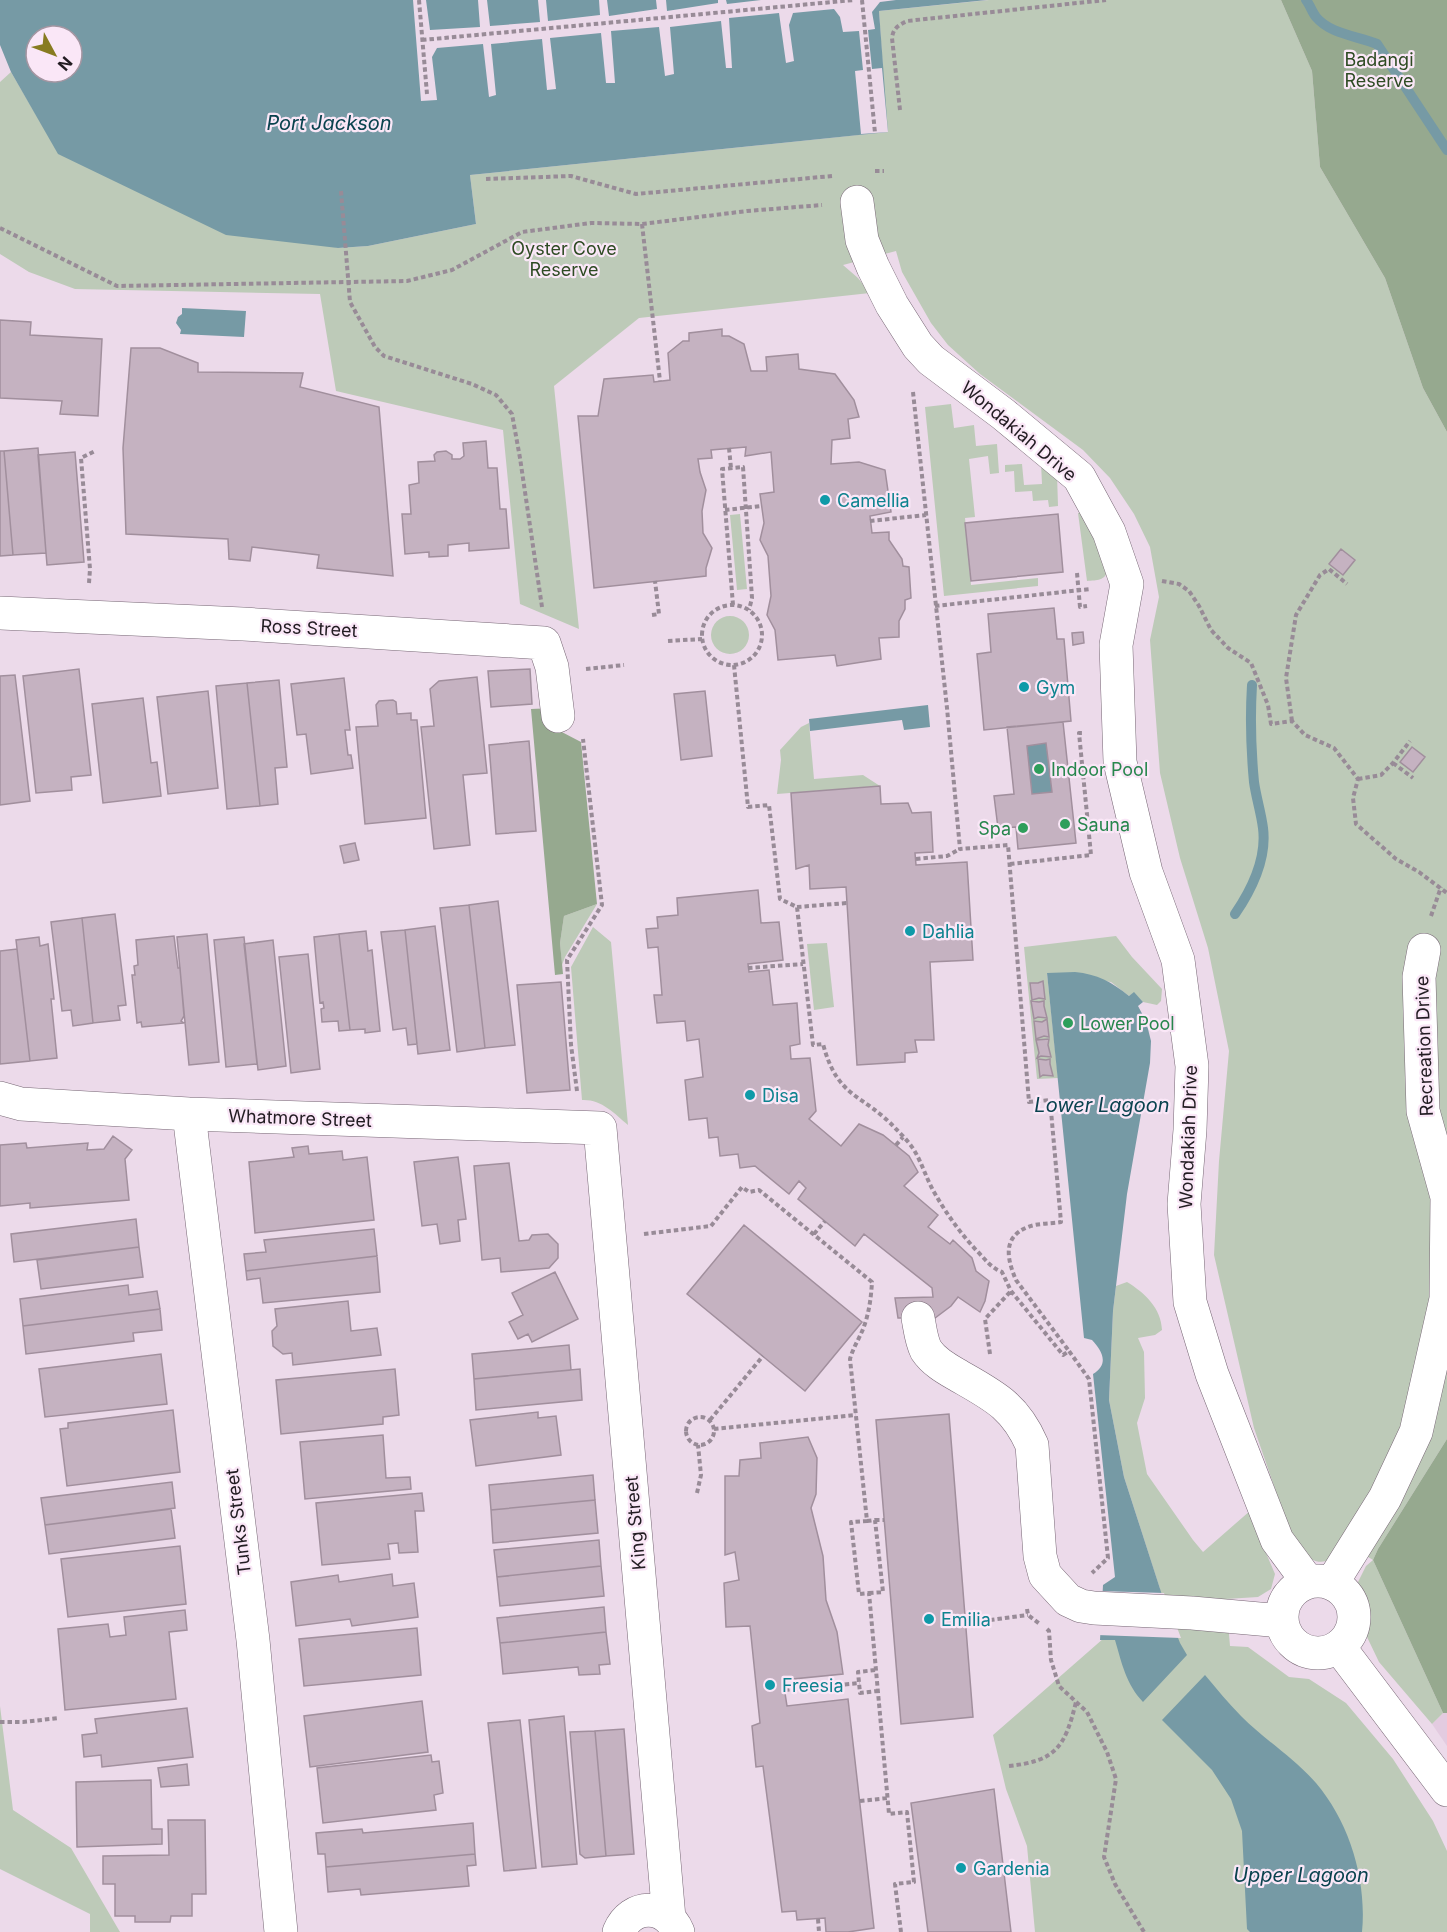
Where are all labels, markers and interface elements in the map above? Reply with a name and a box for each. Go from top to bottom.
north arrow [24,24,84,84]
park label: Badangi Reserve [1344,49,1414,91]
text: N [54,53,77,75]
water label: Port Jackson [266,111,392,135]
park label: Oyster Cove Reserve [511,238,617,280]
street label: Wondakiah Drive [957,377,1081,485]
place label: Camellia [837,490,910,511]
marker: Camellia [818,493,832,507]
street label: Ross Street [260,615,358,641]
place label: Gym [1036,677,1075,698]
marker: Gym [1017,680,1031,694]
place label: Indoor Pool [1051,759,1148,780]
marker: Indoor Pool [1032,762,1046,776]
place label: Sauna [1077,814,1130,835]
marker: Sauna [1058,817,1072,831]
place label: Spa [978,818,1011,839]
marker: Spa [1016,821,1030,835]
place label: Dahlia [922,921,975,942]
marker: Dahlia [903,924,917,938]
street label: Recreation Drive [1411,975,1437,1117]
place label: Lower Pool [1080,1013,1175,1034]
marker: Lower Pool [1061,1016,1075,1030]
street label: Wondakiah Drive [1175,1065,1201,1209]
place label: Disa [762,1085,799,1106]
marker: Disa [743,1088,757,1102]
water label: Lower Lagoon [1034,1093,1170,1117]
street label: Whatmore Street [228,1105,372,1131]
street label: Tunks Street [221,1468,255,1576]
street label: King Street [620,1475,650,1571]
place label: Emilia [941,1609,991,1630]
marker: Emilia [922,1612,936,1626]
place label: Freesia [782,1675,844,1696]
marker: Freesia [763,1678,777,1692]
place label: Gardenia [973,1858,1050,1879]
marker: Gardenia [954,1861,968,1875]
water label: Upper Lagoon [1233,1863,1369,1887]

